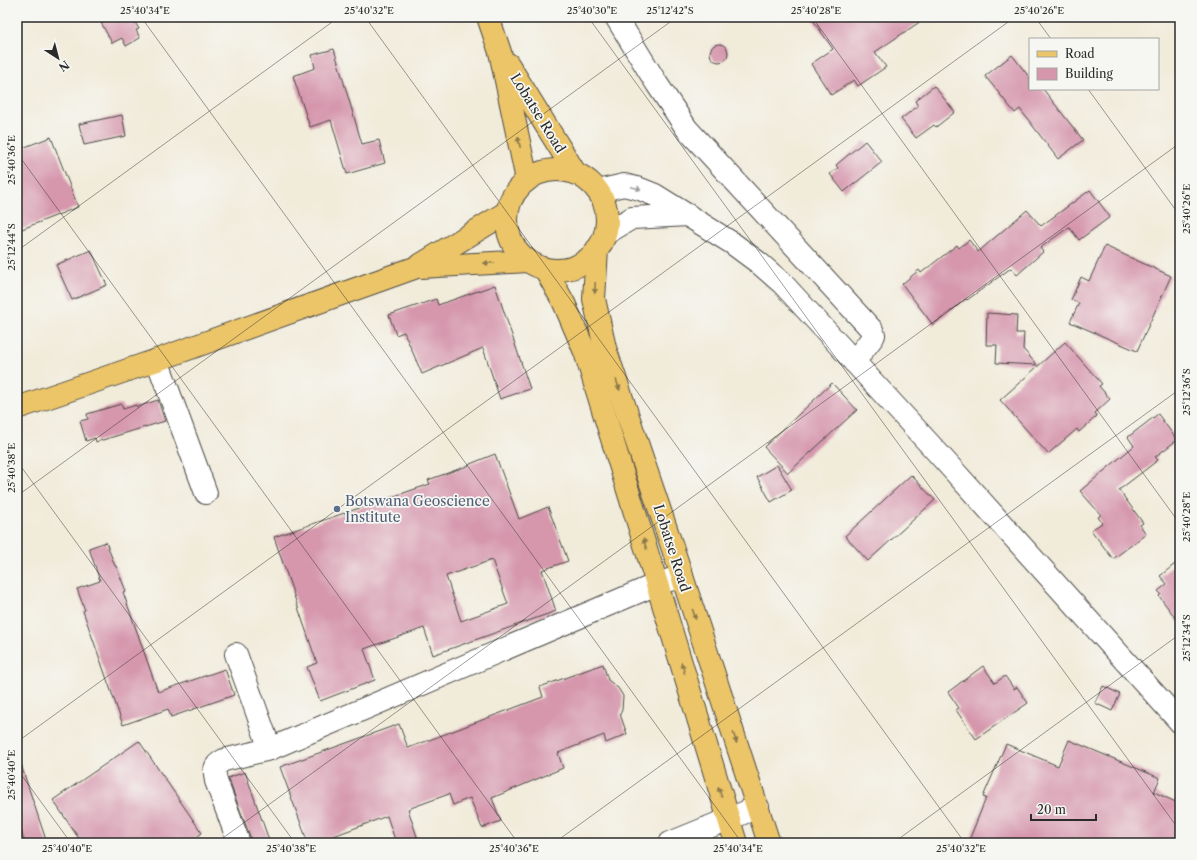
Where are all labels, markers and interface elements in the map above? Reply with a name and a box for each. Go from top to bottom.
text: 25°40'34"E [120,4,170,17]
text: 25°40'32"E [344,4,394,17]
text: 25°40'30"E [567,4,617,17]
text: 25°12'42"S [646,4,694,17]
text: 25°40'28"E [791,4,841,17]
text: 25°40'26"E [1014,4,1064,17]
north arrow [38,38,78,78]
legend [1029,38,1159,90]
text: Road [1065,46,1095,61]
text: N [56,58,72,75]
text: Building [1065,66,1113,81]
street label: Lobatse Road [506,70,570,157]
text: 25°40'36"E [5,135,18,185]
one-way arrow [515,136,521,148]
text: 25°40'26"E [1180,184,1193,234]
one-way arrow [629,186,642,192]
text: 25°12'44"S [5,223,18,271]
one-way arrow [483,260,495,267]
one-way arrow [592,282,598,295]
text: 25°12'36"S [1180,368,1193,416]
one-way arrow [615,379,621,391]
text: 25°40'38"E [5,443,18,493]
place label: Botswana Geoscience Institute [345,492,490,526]
text: 25°40'28"E [1180,492,1193,542]
street label: Lobatse Road [649,502,695,594]
marker: Botswana Geoscience Institute [332,504,342,514]
one-way arrow [642,537,648,549]
one-way arrow [692,609,698,621]
text: 25°12'34"S [1180,614,1193,662]
one-way arrow [680,662,686,674]
one-way arrow [732,732,738,744]
text: 25°40'40"E [5,750,18,800]
one-way arrow [717,786,723,798]
scale bar [1031,796,1096,822]
text: 20 m [1037,802,1066,817]
text: 25°40'40"E [42,842,92,855]
text: 25°40'38"E [266,842,316,855]
text: 25°40'36"E [489,842,539,855]
text: 25°40'34"E [713,842,763,855]
text: 25°40'32"E [936,842,986,855]

